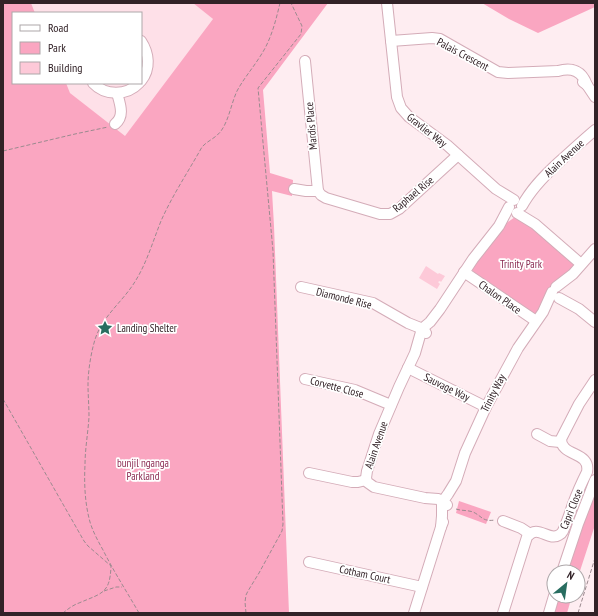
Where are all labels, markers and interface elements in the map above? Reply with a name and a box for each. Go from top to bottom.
legend [12,12,142,84]
text: Road [48,20,68,35]
street label: Palais Crescent [435,34,491,74]
text: Park [48,40,66,55]
text: Building [48,60,83,75]
street label: Mardis Place [302,101,320,150]
street label: Gravlier Way [404,110,451,151]
street label: Alain Avenue [541,136,587,180]
street label: Raphael Rise [390,173,437,215]
park label: Trinity Park [500,257,543,271]
street label: Chalon Place [476,277,524,317]
street label: Diamonde Rise [315,284,374,312]
place icon: Landing Shelter [96,319,114,337]
place label: Landing Shelter [117,321,177,335]
street label: Sauvage Way [422,370,473,405]
street label: Trinity Way [477,371,509,414]
street label: Corvette Close [309,373,366,401]
street label: Alain Avenue [361,419,391,471]
park label: bunjil nganga Parkland [117,456,169,483]
street label: Capri Close [557,486,586,531]
street label: Cotham Court [338,562,392,586]
north arrow [546,564,586,604]
text: N [565,568,577,583]

